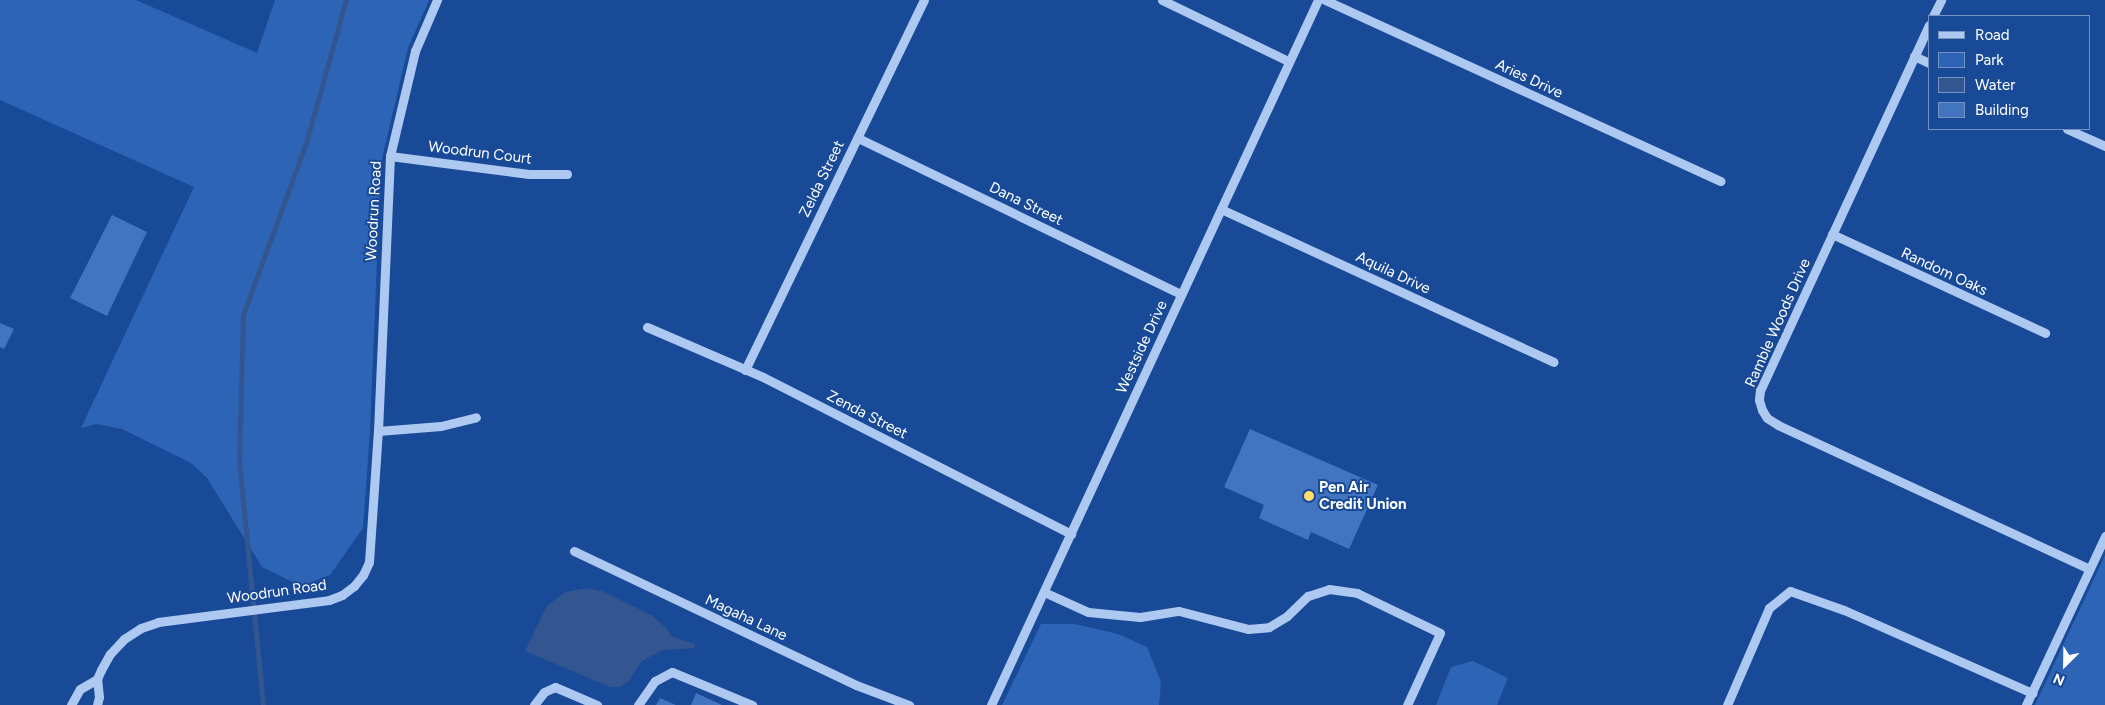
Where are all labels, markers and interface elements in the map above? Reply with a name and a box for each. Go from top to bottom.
legend [1928,15,2090,130]
text: Road [1975,26,2010,44]
text: Park [1975,51,2004,69]
street label: Aries Drive [1492,56,1566,102]
text: Water [1975,76,2015,94]
text: Building [1975,101,2029,119]
street label: Woodrun Court [427,138,533,168]
street label: Zelda Street [796,138,848,220]
street label: Woodrun Road [362,161,386,261]
street label: Dana Street [986,178,1066,230]
street label: Random Oaks [1898,244,1990,300]
street label: Aquila Drive [1353,248,1433,298]
street label: Ramble Woods Drive [1741,256,1815,390]
street label: Westside Drive [1113,298,1171,396]
street label: Zenda Street [824,387,910,443]
place label: Pen Air Credit Union [1319,478,1407,513]
marker: Pen Air Credit Union [1303,490,1315,502]
street label: Woodrun Road [226,576,328,608]
street label: Magaha Lane [702,591,790,645]
north arrow [2040,640,2090,690]
text: N [2051,669,2067,689]

